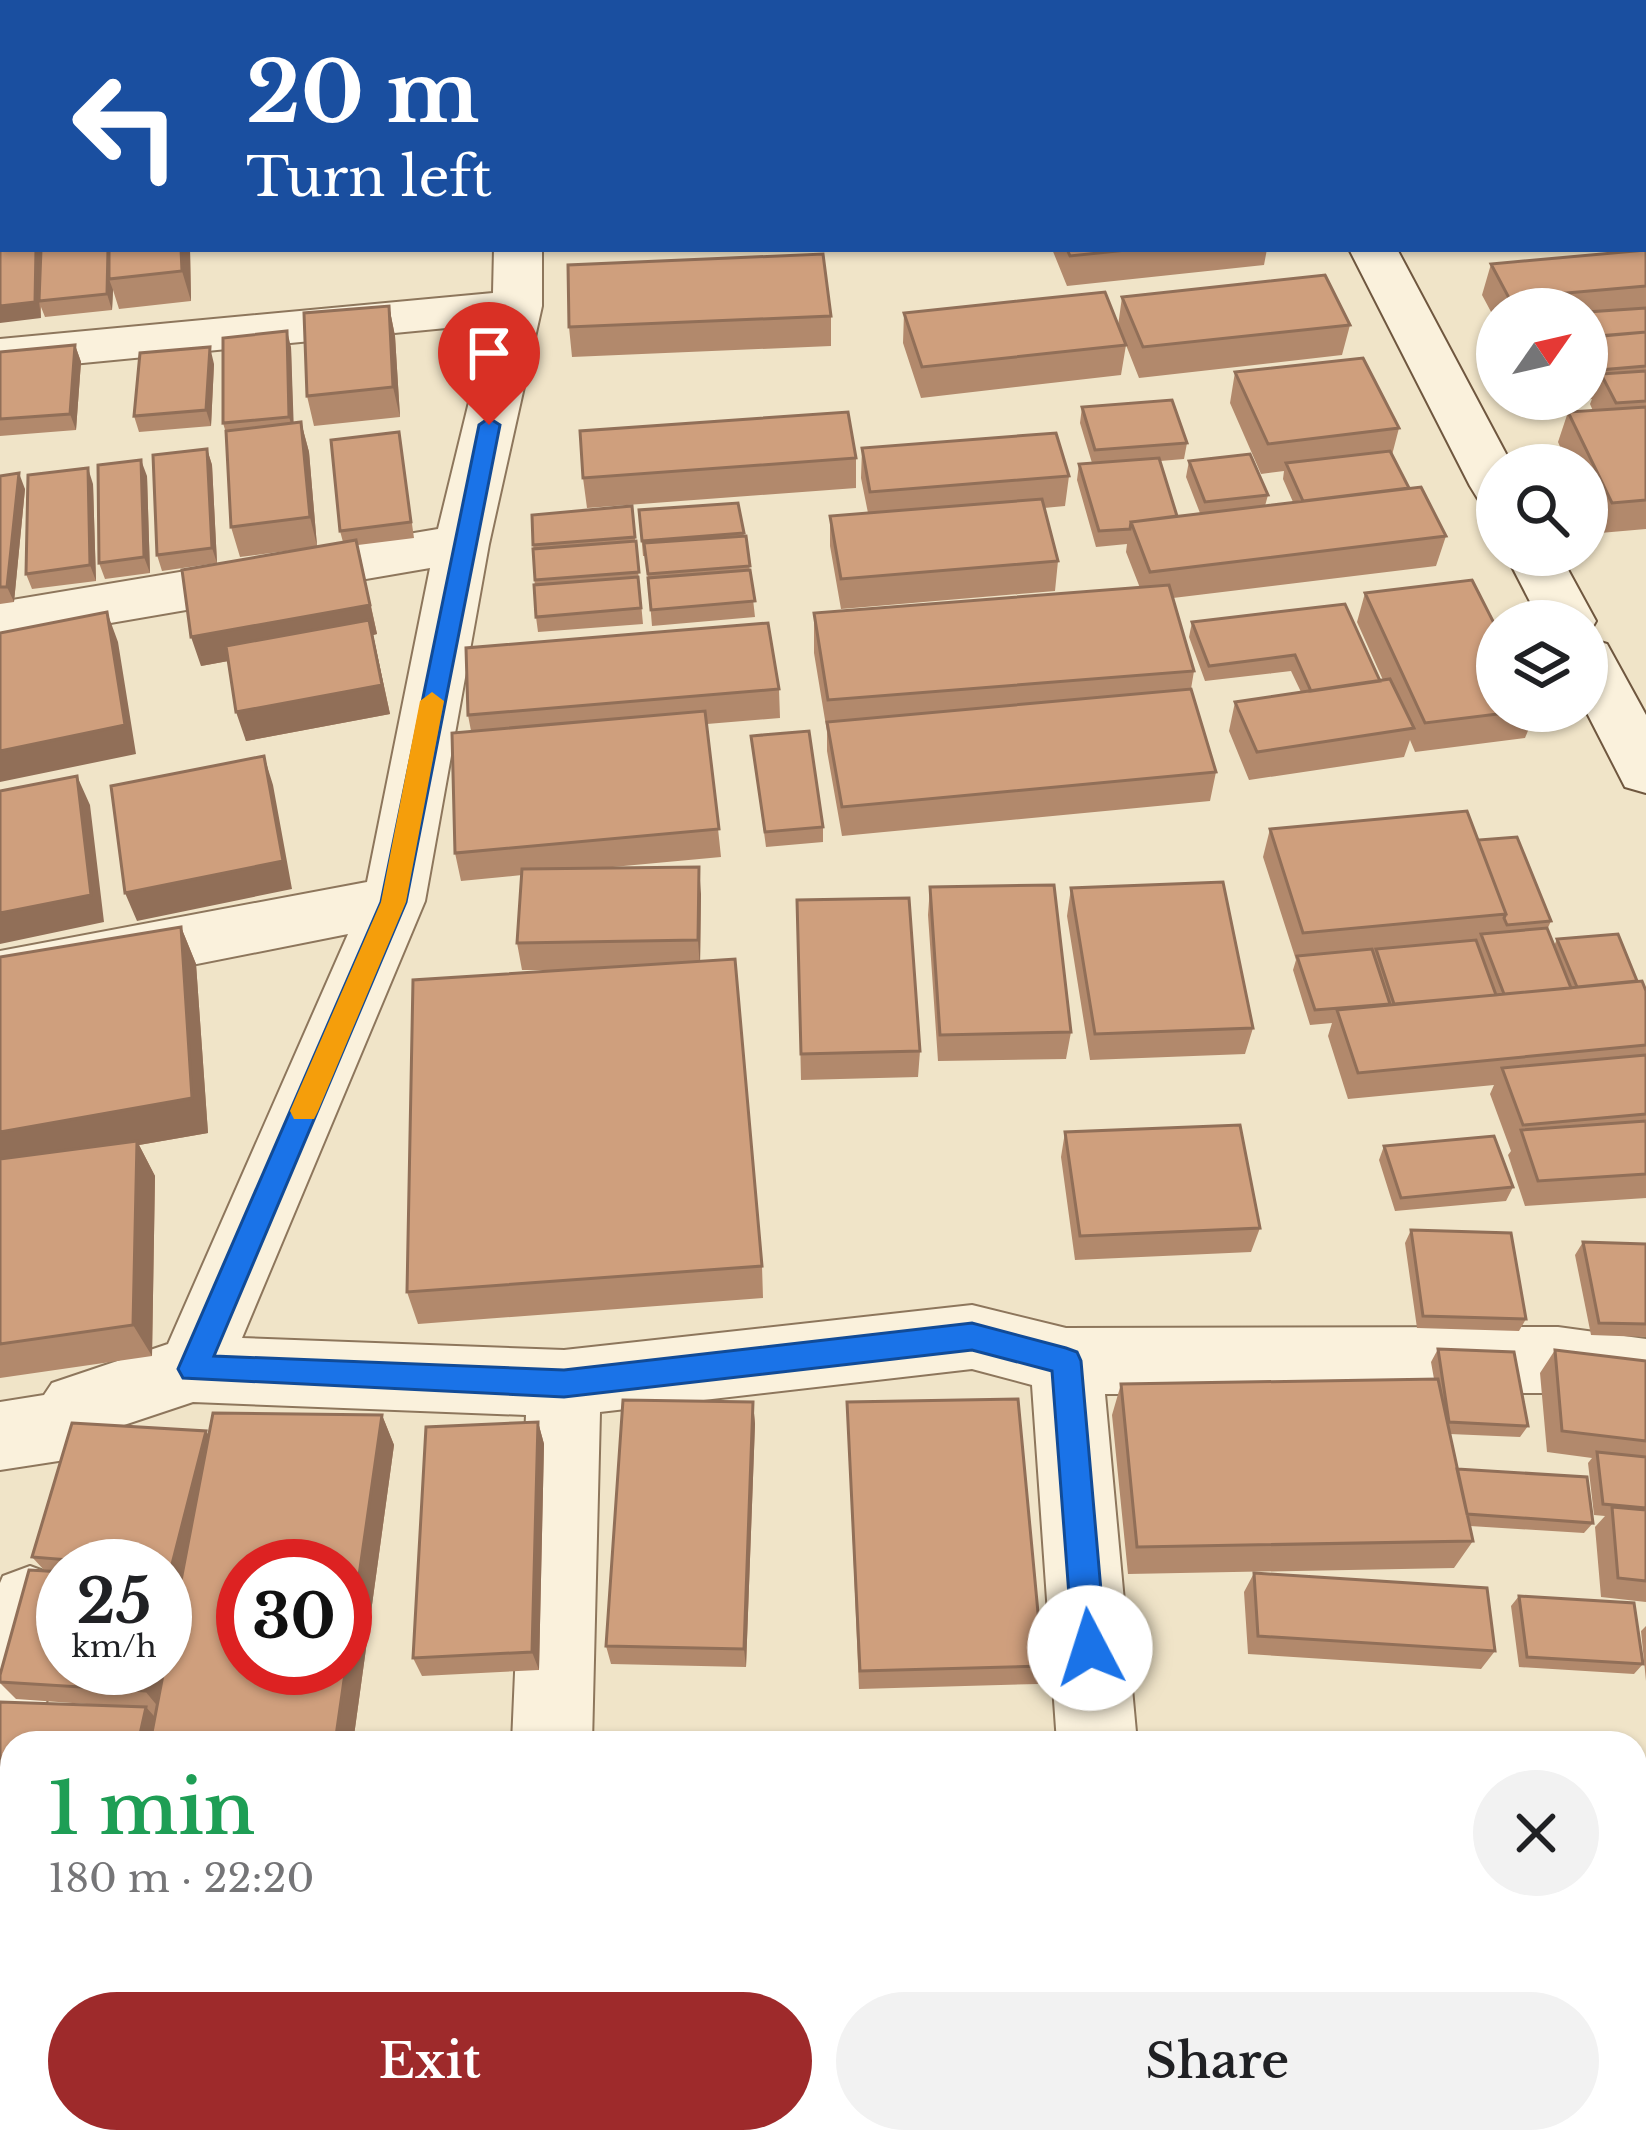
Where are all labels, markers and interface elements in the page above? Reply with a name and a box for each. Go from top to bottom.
text: 20 m [246,41,479,145]
icon: left [48,48,204,204]
text: Turn left [246,144,492,211]
north arrow [1476,288,1608,420]
map controls [1476,288,1608,732]
pin [438,302,540,425]
icon: arrive [456,320,522,386]
button: search [1476,444,1608,576]
button: layers [1476,600,1608,732]
speed limit sign: 30 [216,1539,372,1695]
text: 25 [77,1565,151,1639]
position arrow [1027,1585,1153,1711]
text: km/h [71,1628,157,1665]
text: 1 min [48,1764,255,1853]
button: close [1473,1770,1599,1896]
text: 180 m · 22:20 [48,1854,314,1903]
button: Exit [48,1992,812,2130]
button: Share [836,1992,1599,2130]

